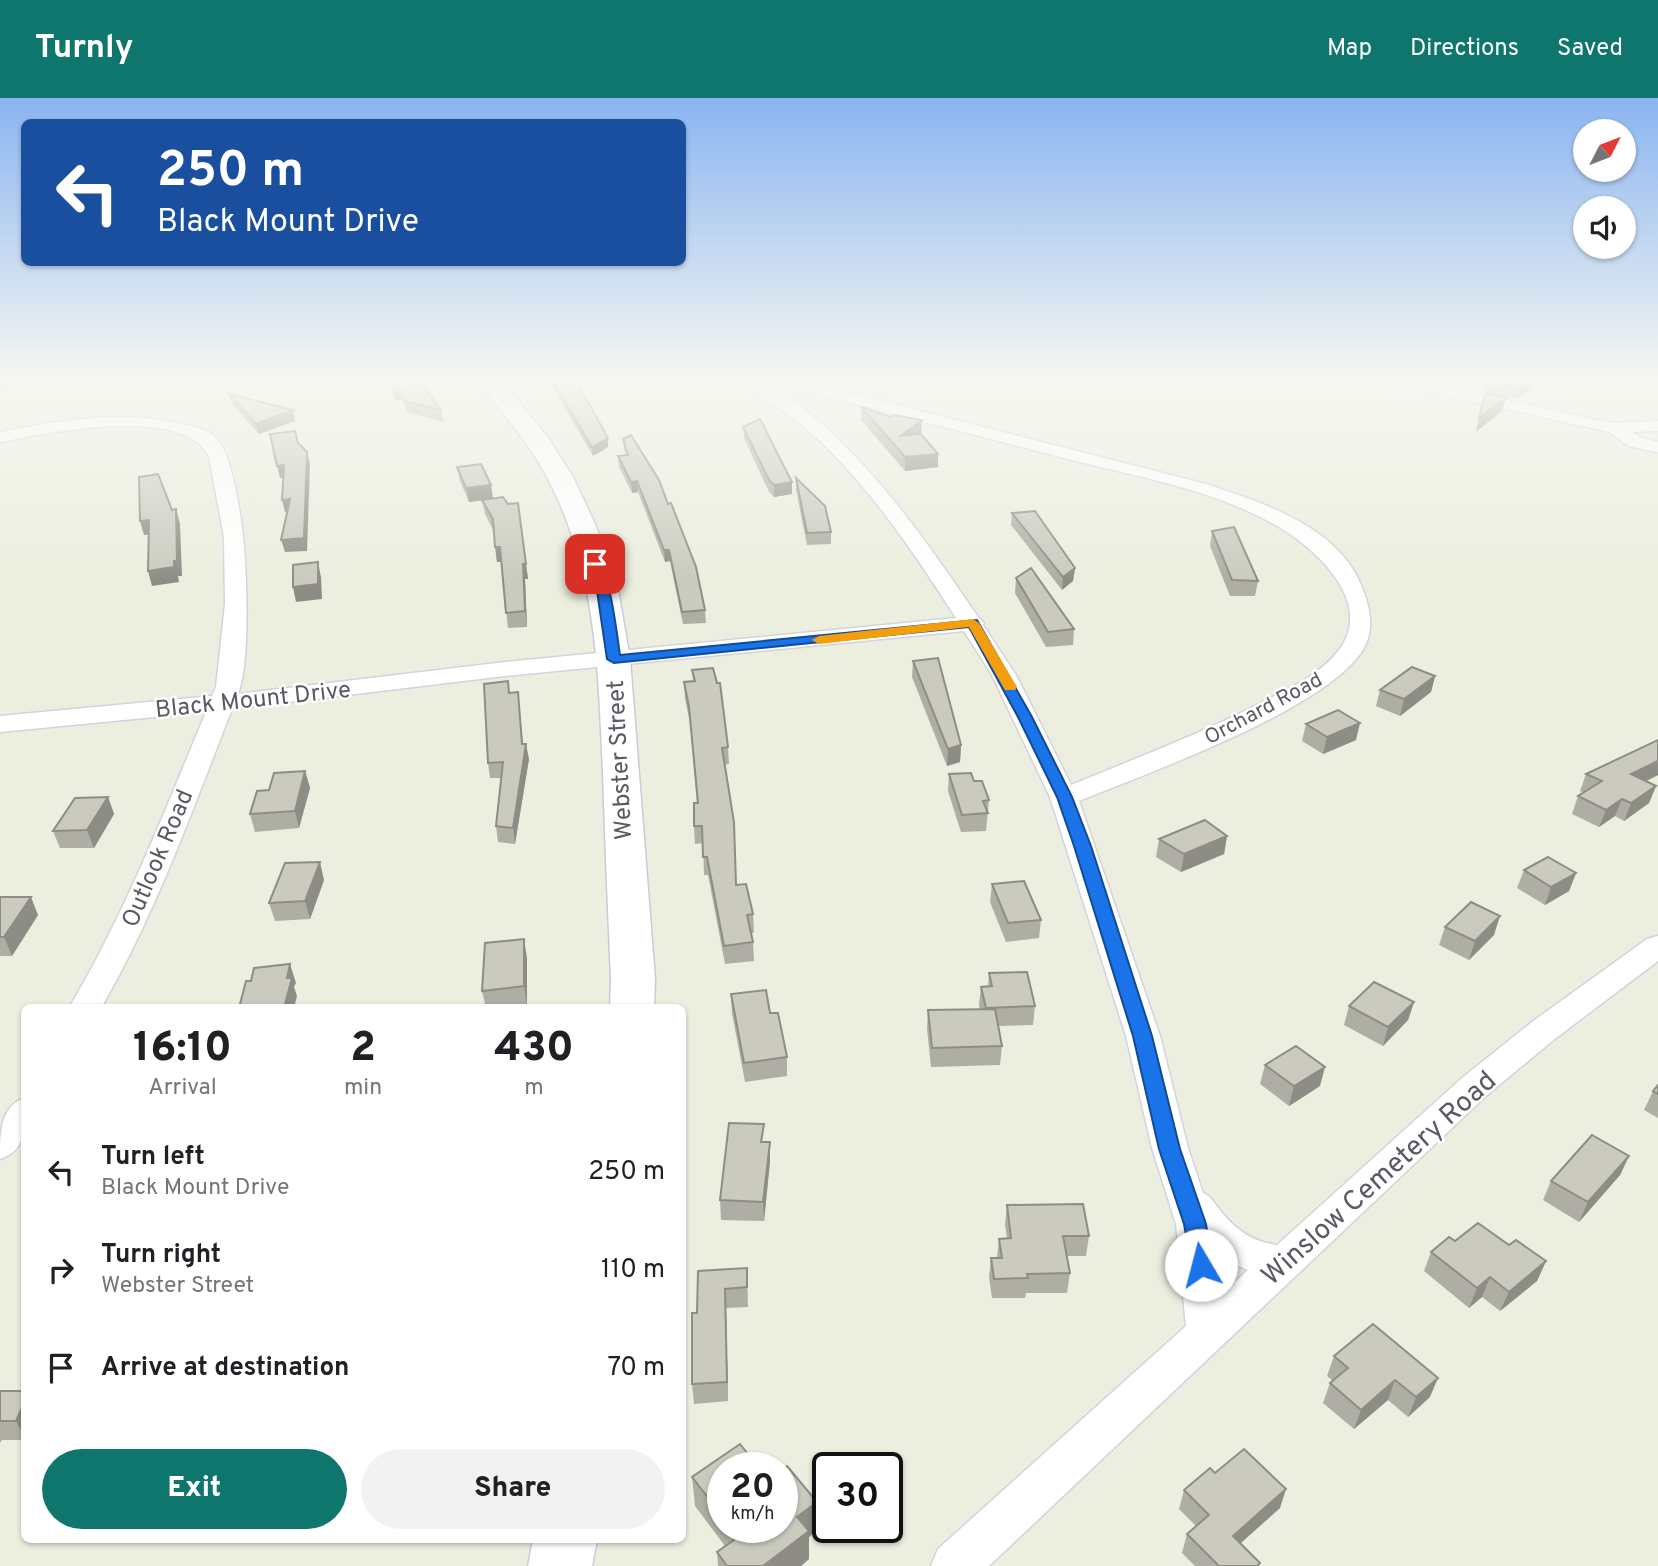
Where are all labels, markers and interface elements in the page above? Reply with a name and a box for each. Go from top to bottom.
text: Turnly [35,28,133,70]
text: Map [1327,34,1372,64]
text: Directions [1410,34,1519,64]
text: Saved [1557,34,1623,64]
north arrow [1573,119,1636,182]
map controls [1573,119,1636,259]
text: 250 m [157,142,304,204]
icon: left [42,147,133,238]
button: sound [1573,196,1636,259]
text: Black Mount Drive [157,203,419,243]
pin [565,534,625,594]
icon: arrive [576,545,614,583]
street label: Orchard Road [1200,667,1327,752]
street label: Black Mount Drive [154,676,353,726]
street label: Webster Street [602,679,640,841]
street label: Outlook Road [116,785,201,932]
text: 16:10 [133,1023,232,1076]
text: 2 [350,1023,376,1076]
text: 430 [494,1023,574,1076]
street label: Winslow Cemetery Road [1255,1064,1505,1294]
text: Arrival [148,1074,217,1103]
text: min [344,1074,382,1103]
text: m [524,1074,544,1103]
text: Turn left [101,1141,205,1174]
icon: left [42,1153,80,1191]
text: 250 m [588,1156,665,1189]
text: Black Mount Drive [101,1174,289,1203]
position arrow [1164,1228,1238,1302]
text: Turn right [101,1239,221,1272]
icon: right [42,1251,80,1289]
text: 110 m [601,1254,665,1287]
text: Webster Street [101,1272,254,1301]
icon: arrive [42,1349,80,1387]
text: Arrive at destination [101,1352,349,1385]
text: 70 m [607,1352,665,1385]
button: Exit [42,1449,347,1529]
button: Share [361,1449,665,1529]
speed limit sign: 30 [812,1452,903,1543]
text: 20 [730,1466,775,1510]
text: km/h [731,1503,774,1526]

